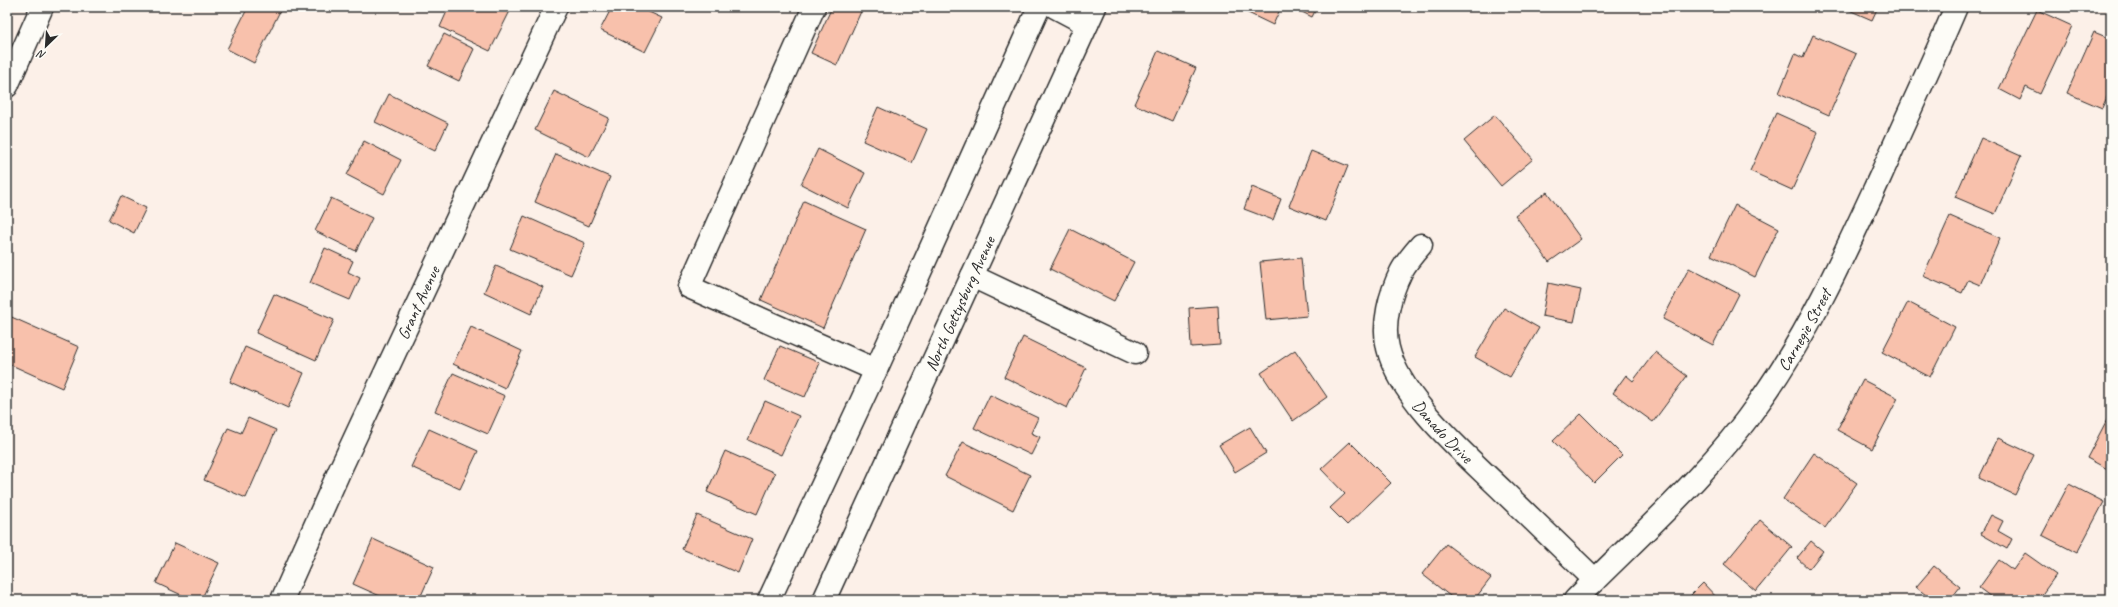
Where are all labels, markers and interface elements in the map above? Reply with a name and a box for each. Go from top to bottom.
north arrow [26,26,66,66]
text: N [34,46,48,63]
street label: North Gettysburg Avenue [920,231,1000,374]
street label: Grant Avenue [392,261,445,343]
street label: Carnegie Street [1773,283,1837,375]
street label: Danado Drive [1408,395,1479,468]

